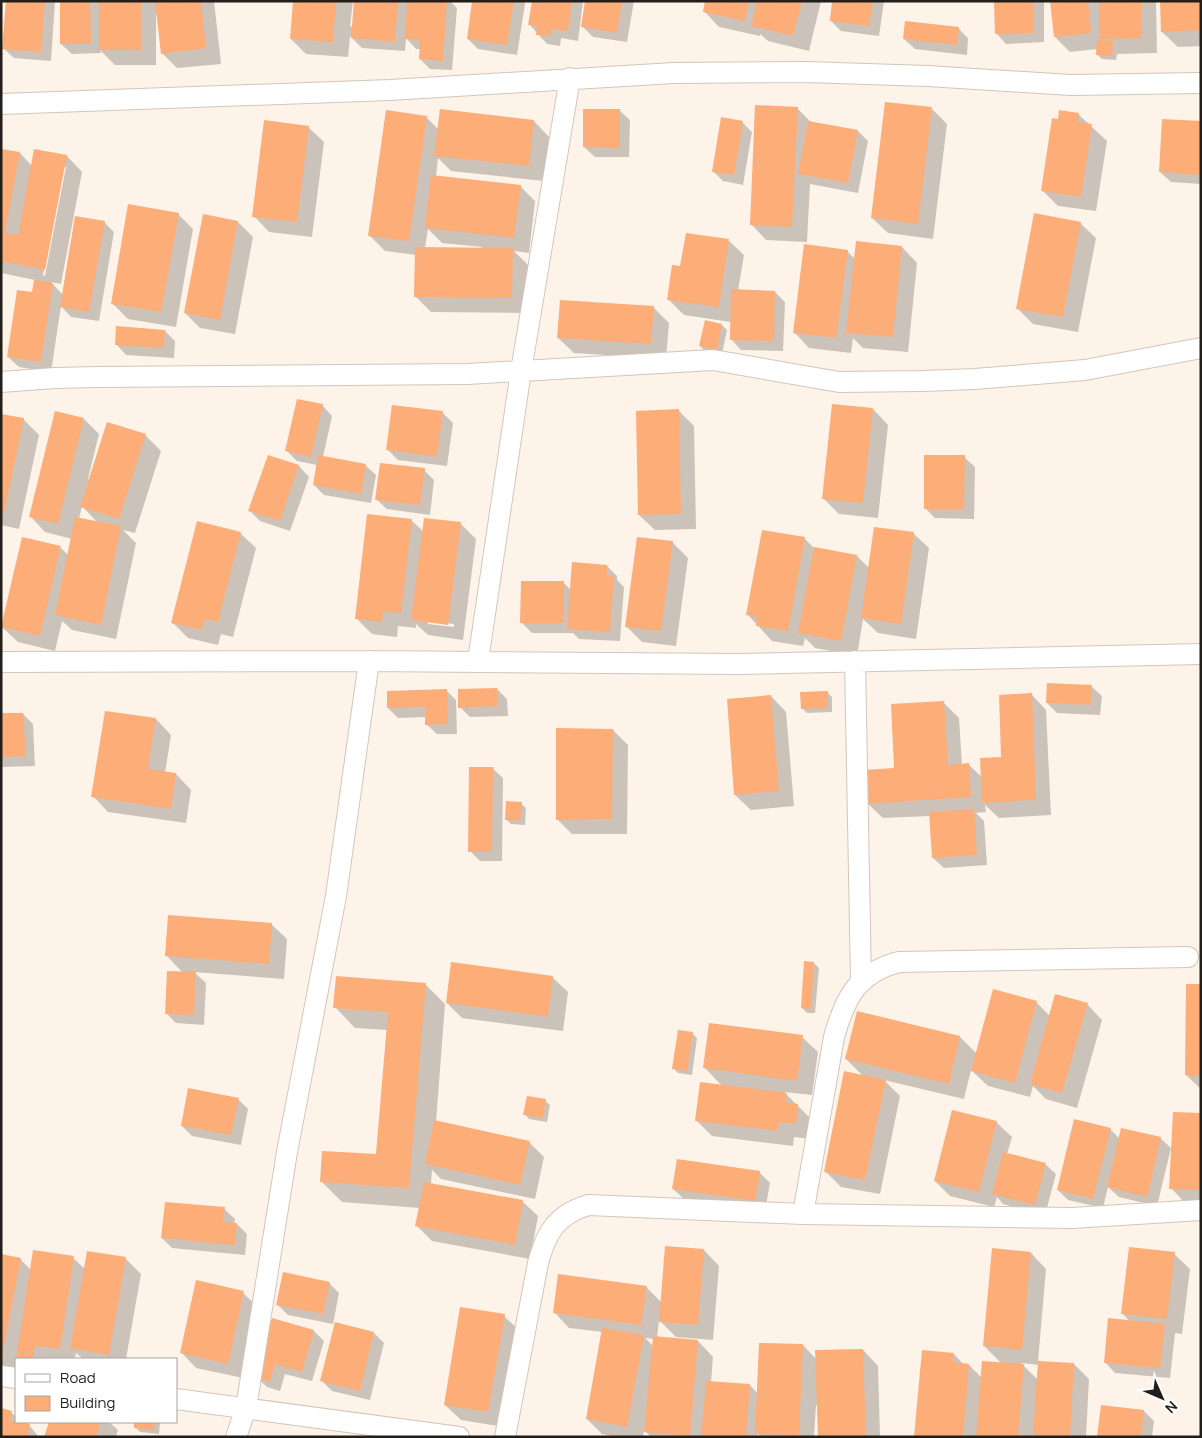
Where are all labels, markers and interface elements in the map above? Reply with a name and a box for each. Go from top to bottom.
legend [15,1358,178,1423]
text: Road [60,1367,96,1388]
north arrow [1137,1373,1187,1423]
text: Building [60,1392,115,1413]
text: N [1161,1397,1182,1418]

